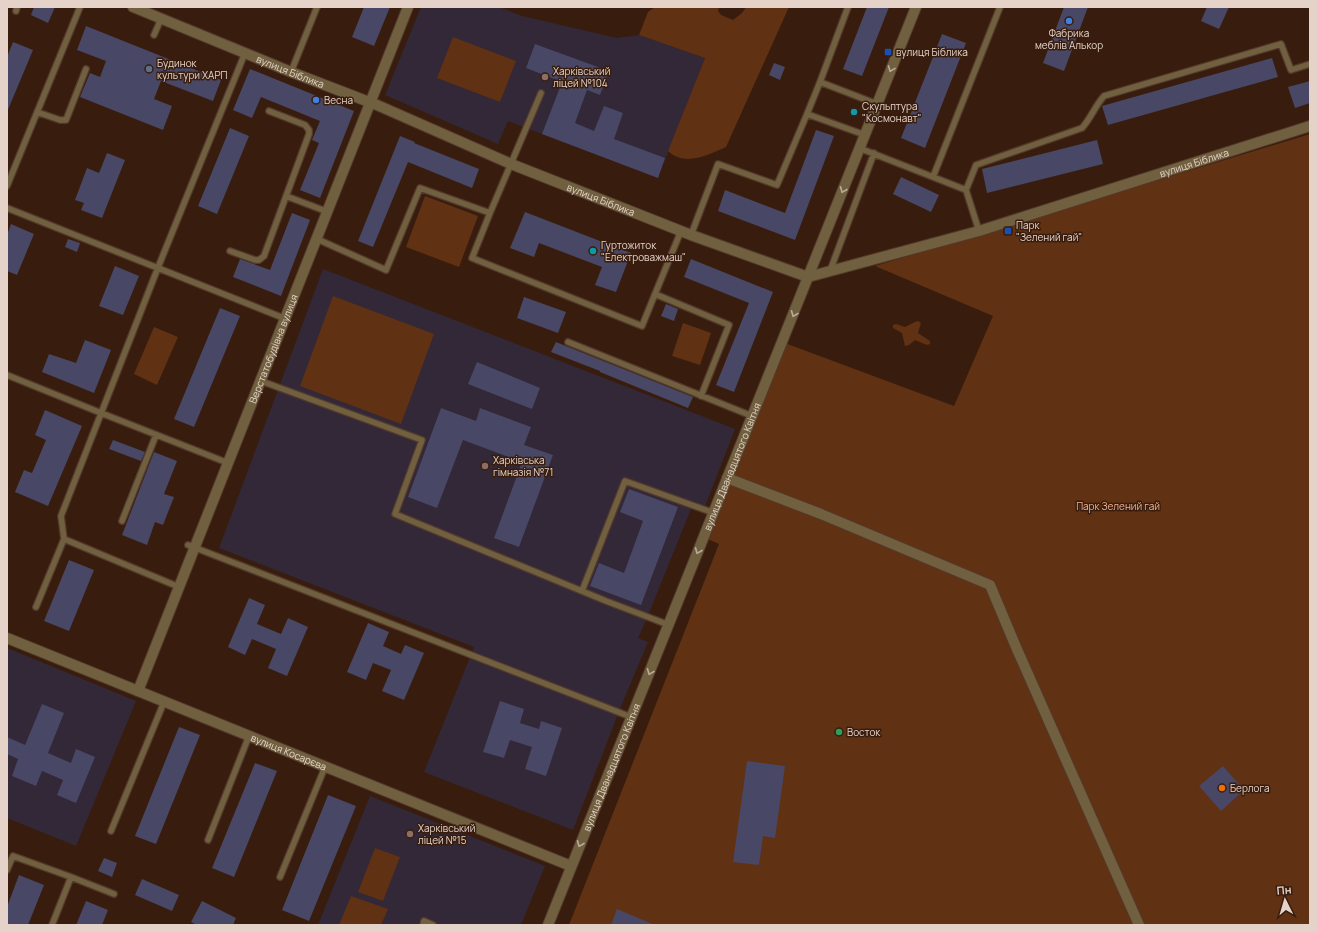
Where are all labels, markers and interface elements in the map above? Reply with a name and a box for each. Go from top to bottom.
marker: Фабрика меблів Алькор [1064,16,1074,26]
place label: Фабрика меблів Алькор [1035,26,1103,52]
place label: вулиця Біблика [896,45,968,59]
marker: вулиця Біблика [883,47,893,57]
street label: вулиця Біблика [254,52,326,91]
place label: Будинок культури ХАРП [157,56,227,82]
marker: Будинок культури ХАРП [144,64,154,74]
place label: Харківський ліцей №104 [553,64,610,90]
one-way arrow [887,66,895,73]
marker: Харківський ліцей №104 [540,72,550,82]
place label: Весна [324,93,353,107]
marker: Весна [311,95,321,105]
place label: Скульптура "Космонавт" [862,99,922,125]
marker: Скульптура "Космонавт" [849,107,859,117]
street label: вулиця Біблика [1158,145,1231,180]
street label: вулиця Біблика [565,180,637,219]
one-way arrow [839,187,847,194]
place label: Парк "Зелений гай" [1016,218,1082,244]
marker: Парк "Зелений гай" [1003,226,1013,236]
place label: Гуртожиток "Електроважмаш" [601,238,686,264]
marker: Гуртожиток "Електроважмаш" [588,246,598,256]
street label: Верстатобудівна вулиця [245,292,301,405]
one-way arrow [790,310,798,317]
street label: вулиця Дванадцятого Квітня [700,400,764,533]
place label: Харківська гімназія №71 [493,453,553,479]
marker: Харківська гімназія №71 [480,461,490,471]
park label: Парк Зелений гай [1076,499,1160,513]
one-way arrow [695,547,703,555]
one-way arrow [646,668,654,675]
street label: вулиця Дванадцятого Квітня [579,701,643,833]
place label: Восток [847,725,881,739]
marker: Восток [834,727,844,737]
street label: вулиця Косарєва [249,730,329,774]
place label: Берлога [1230,781,1269,795]
marker: Берлога [1217,783,1227,793]
place label: Харківський ліцей №15 [418,821,475,847]
marker: Харківський ліцей №15 [405,829,415,839]
one-way arrow [577,841,585,848]
north arrow [1265,880,1305,920]
text: Пн [1276,881,1292,898]

